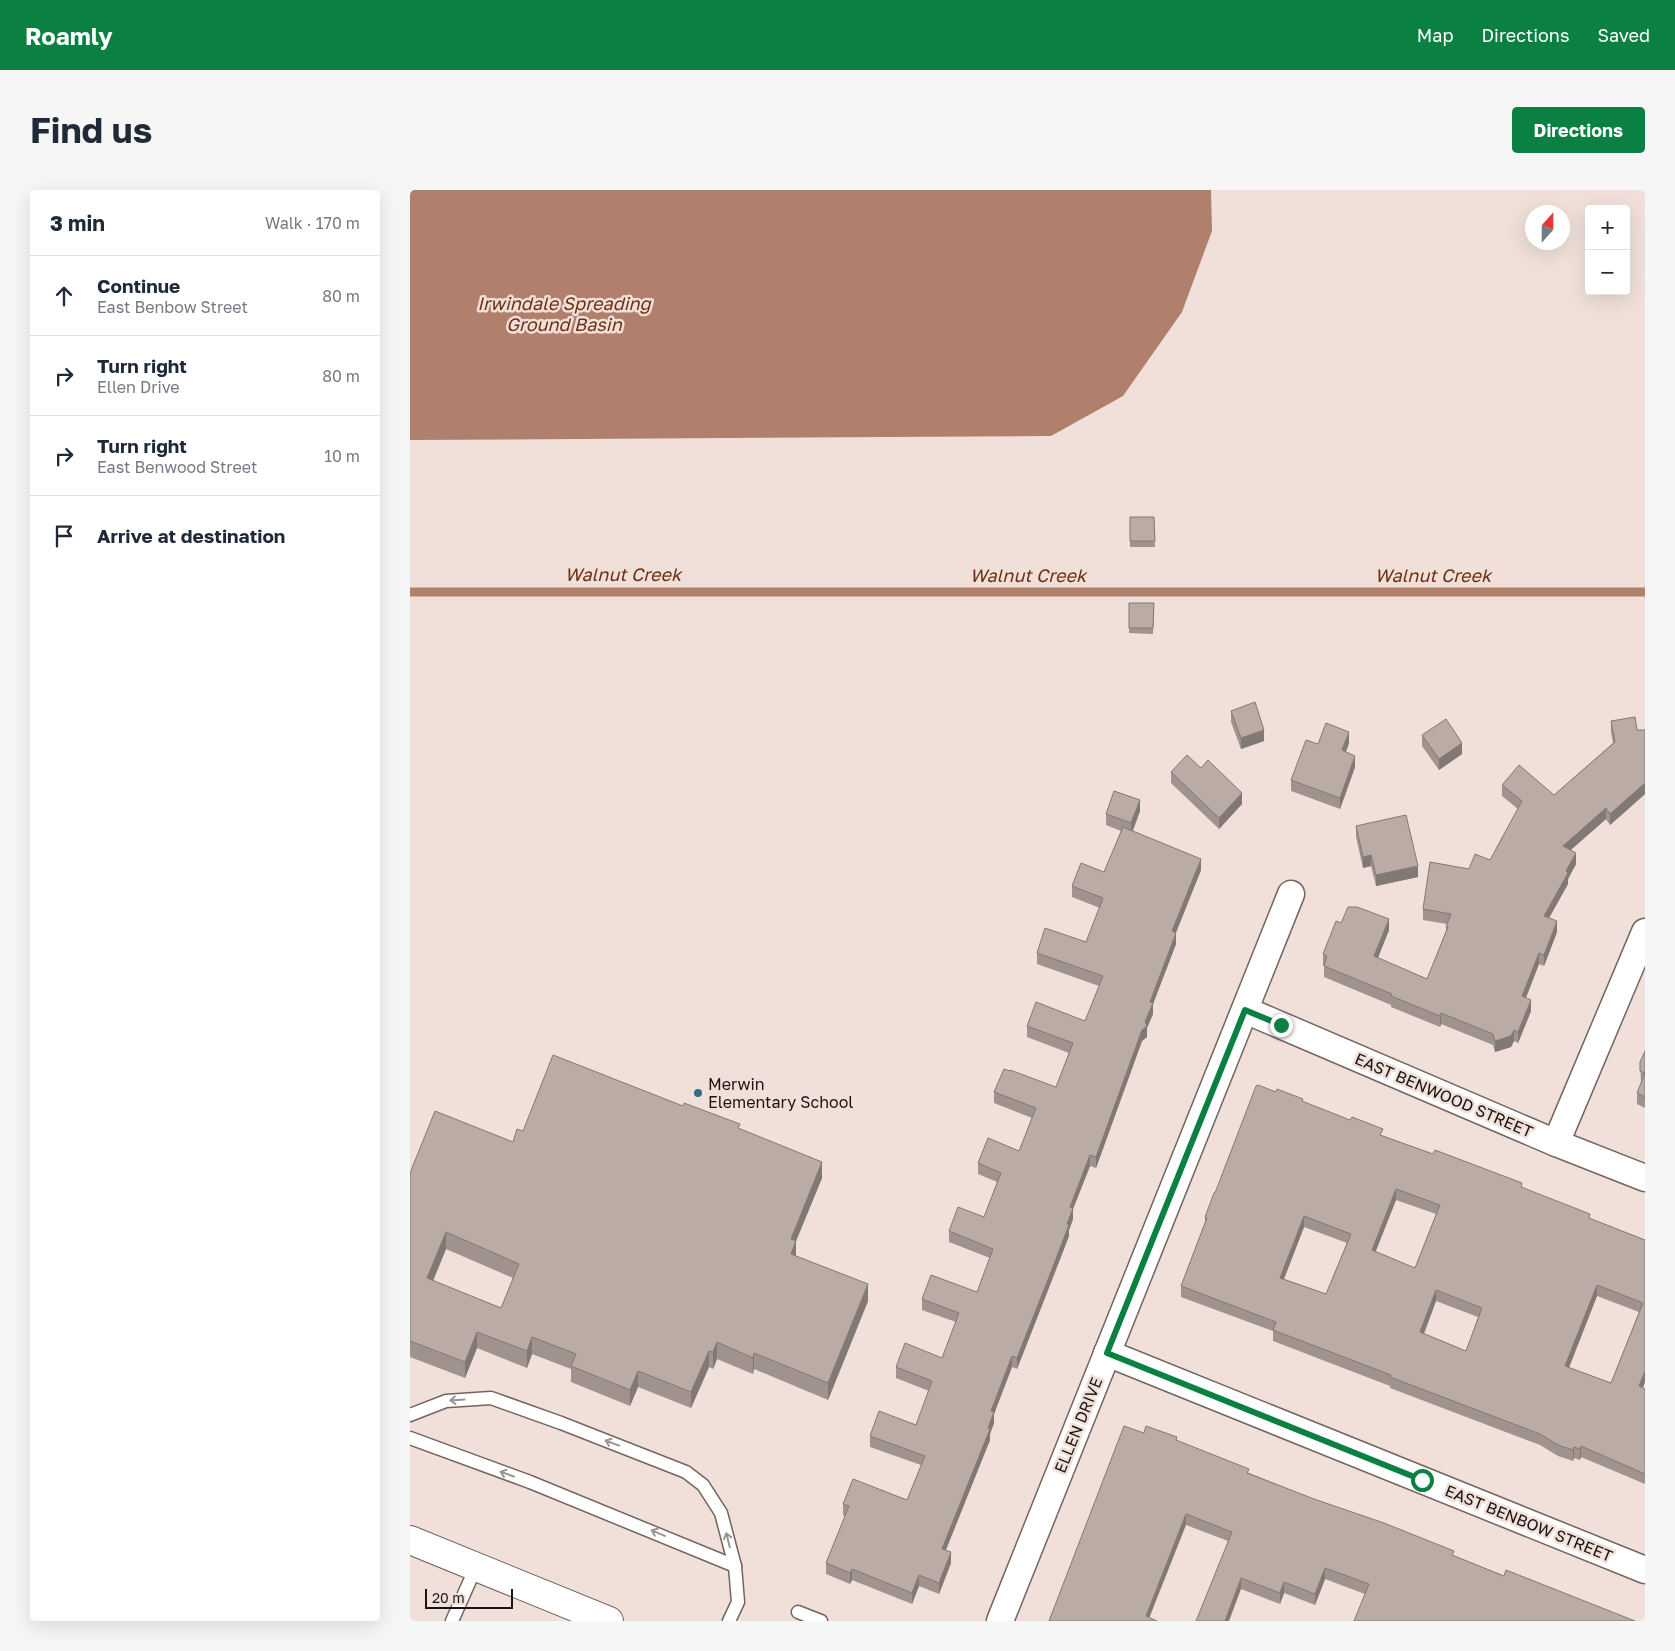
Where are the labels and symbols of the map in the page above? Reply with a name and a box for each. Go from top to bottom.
north arrow [1525,205,1570,250]
water label: Irwindale Spreading Ground Basin [477,292,653,335]
water label: Walnut Creek [565,563,683,585]
water label: Walnut Creek [970,564,1088,586]
water label: Walnut Creek [1375,564,1493,586]
route end [1270,1014,1293,1037]
street label: EAST BENWOOD STREET [1352,1048,1536,1142]
place label: Merwin Elementary School [708,1074,853,1112]
marker: Merwin Elementary School [692,1087,704,1099]
street label: ELLEN DRIVE [1050,1374,1106,1476]
one-way arrow [449,1396,465,1405]
one-way arrow [604,1438,620,1447]
one-way arrow [499,1469,515,1478]
route start [1411,1469,1434,1492]
street label: EAST BENBOW STREET [1442,1480,1616,1566]
one-way arrow [651,1528,666,1538]
one-way arrow [723,1532,733,1548]
scale bar [425,1586,512,1609]

